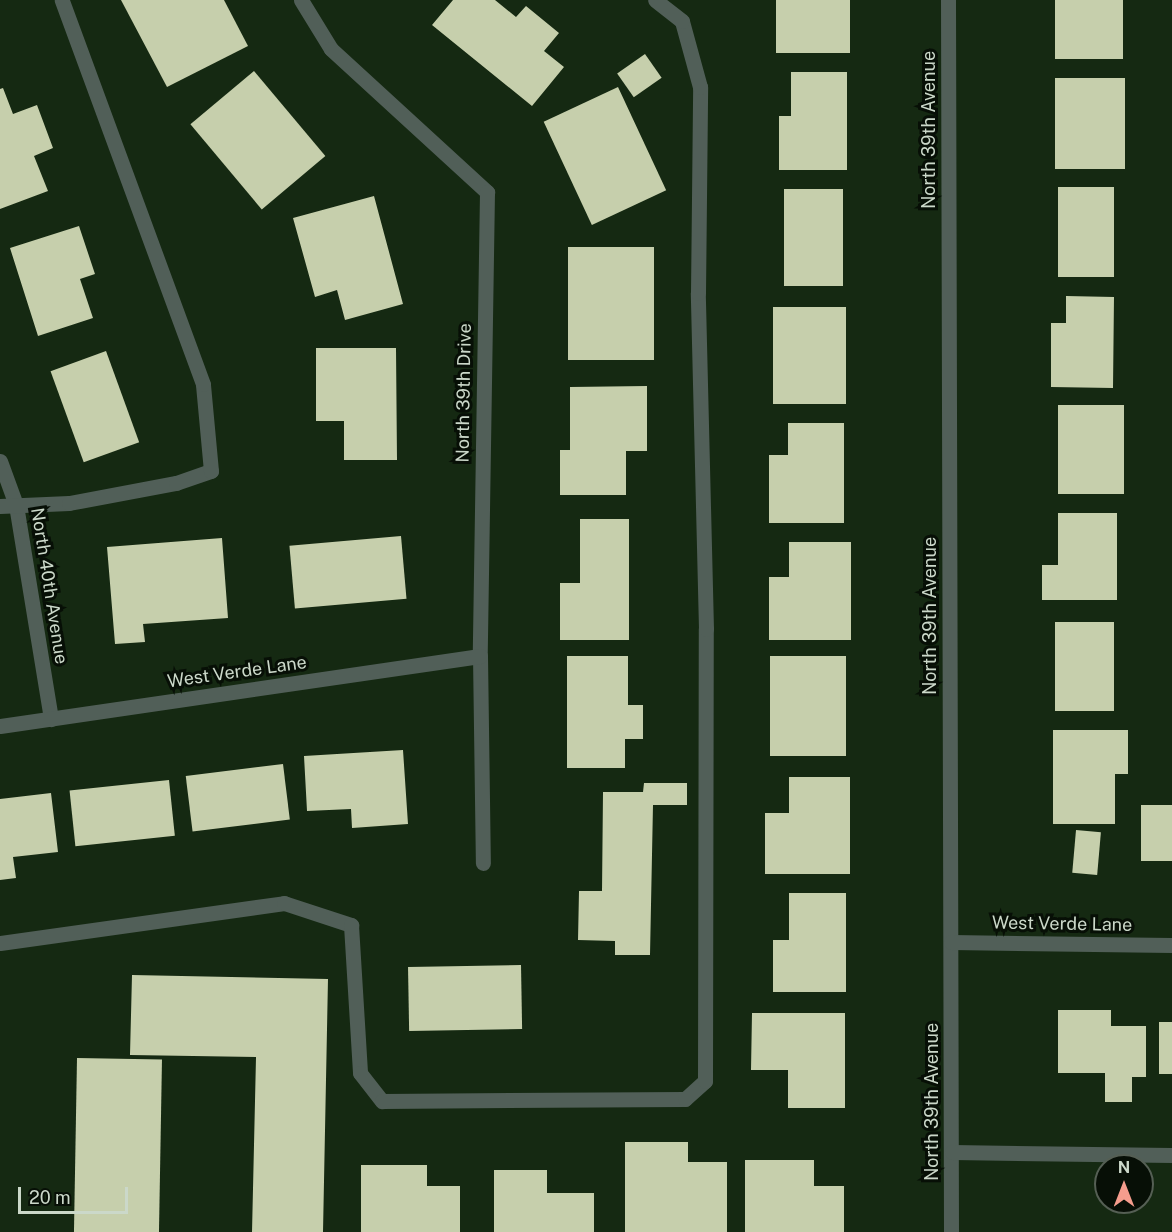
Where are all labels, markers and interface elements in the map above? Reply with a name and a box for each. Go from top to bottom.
street label: North 39th Avenue [918,51,940,209]
street label: North 39th Drive [452,323,476,463]
street label: North 40th Avenue [26,506,72,666]
street label: North 39th Avenue [919,537,941,695]
street label: West Verde Lane [166,651,308,693]
street label: West Verde Lane [991,912,1133,936]
street label: North 39th Avenue [921,1023,943,1181]
north arrow [1094,1154,1154,1214]
text: N [1118,1158,1130,1177]
scale bar [21,1175,130,1213]
text: 20 m [29,1187,71,1208]

